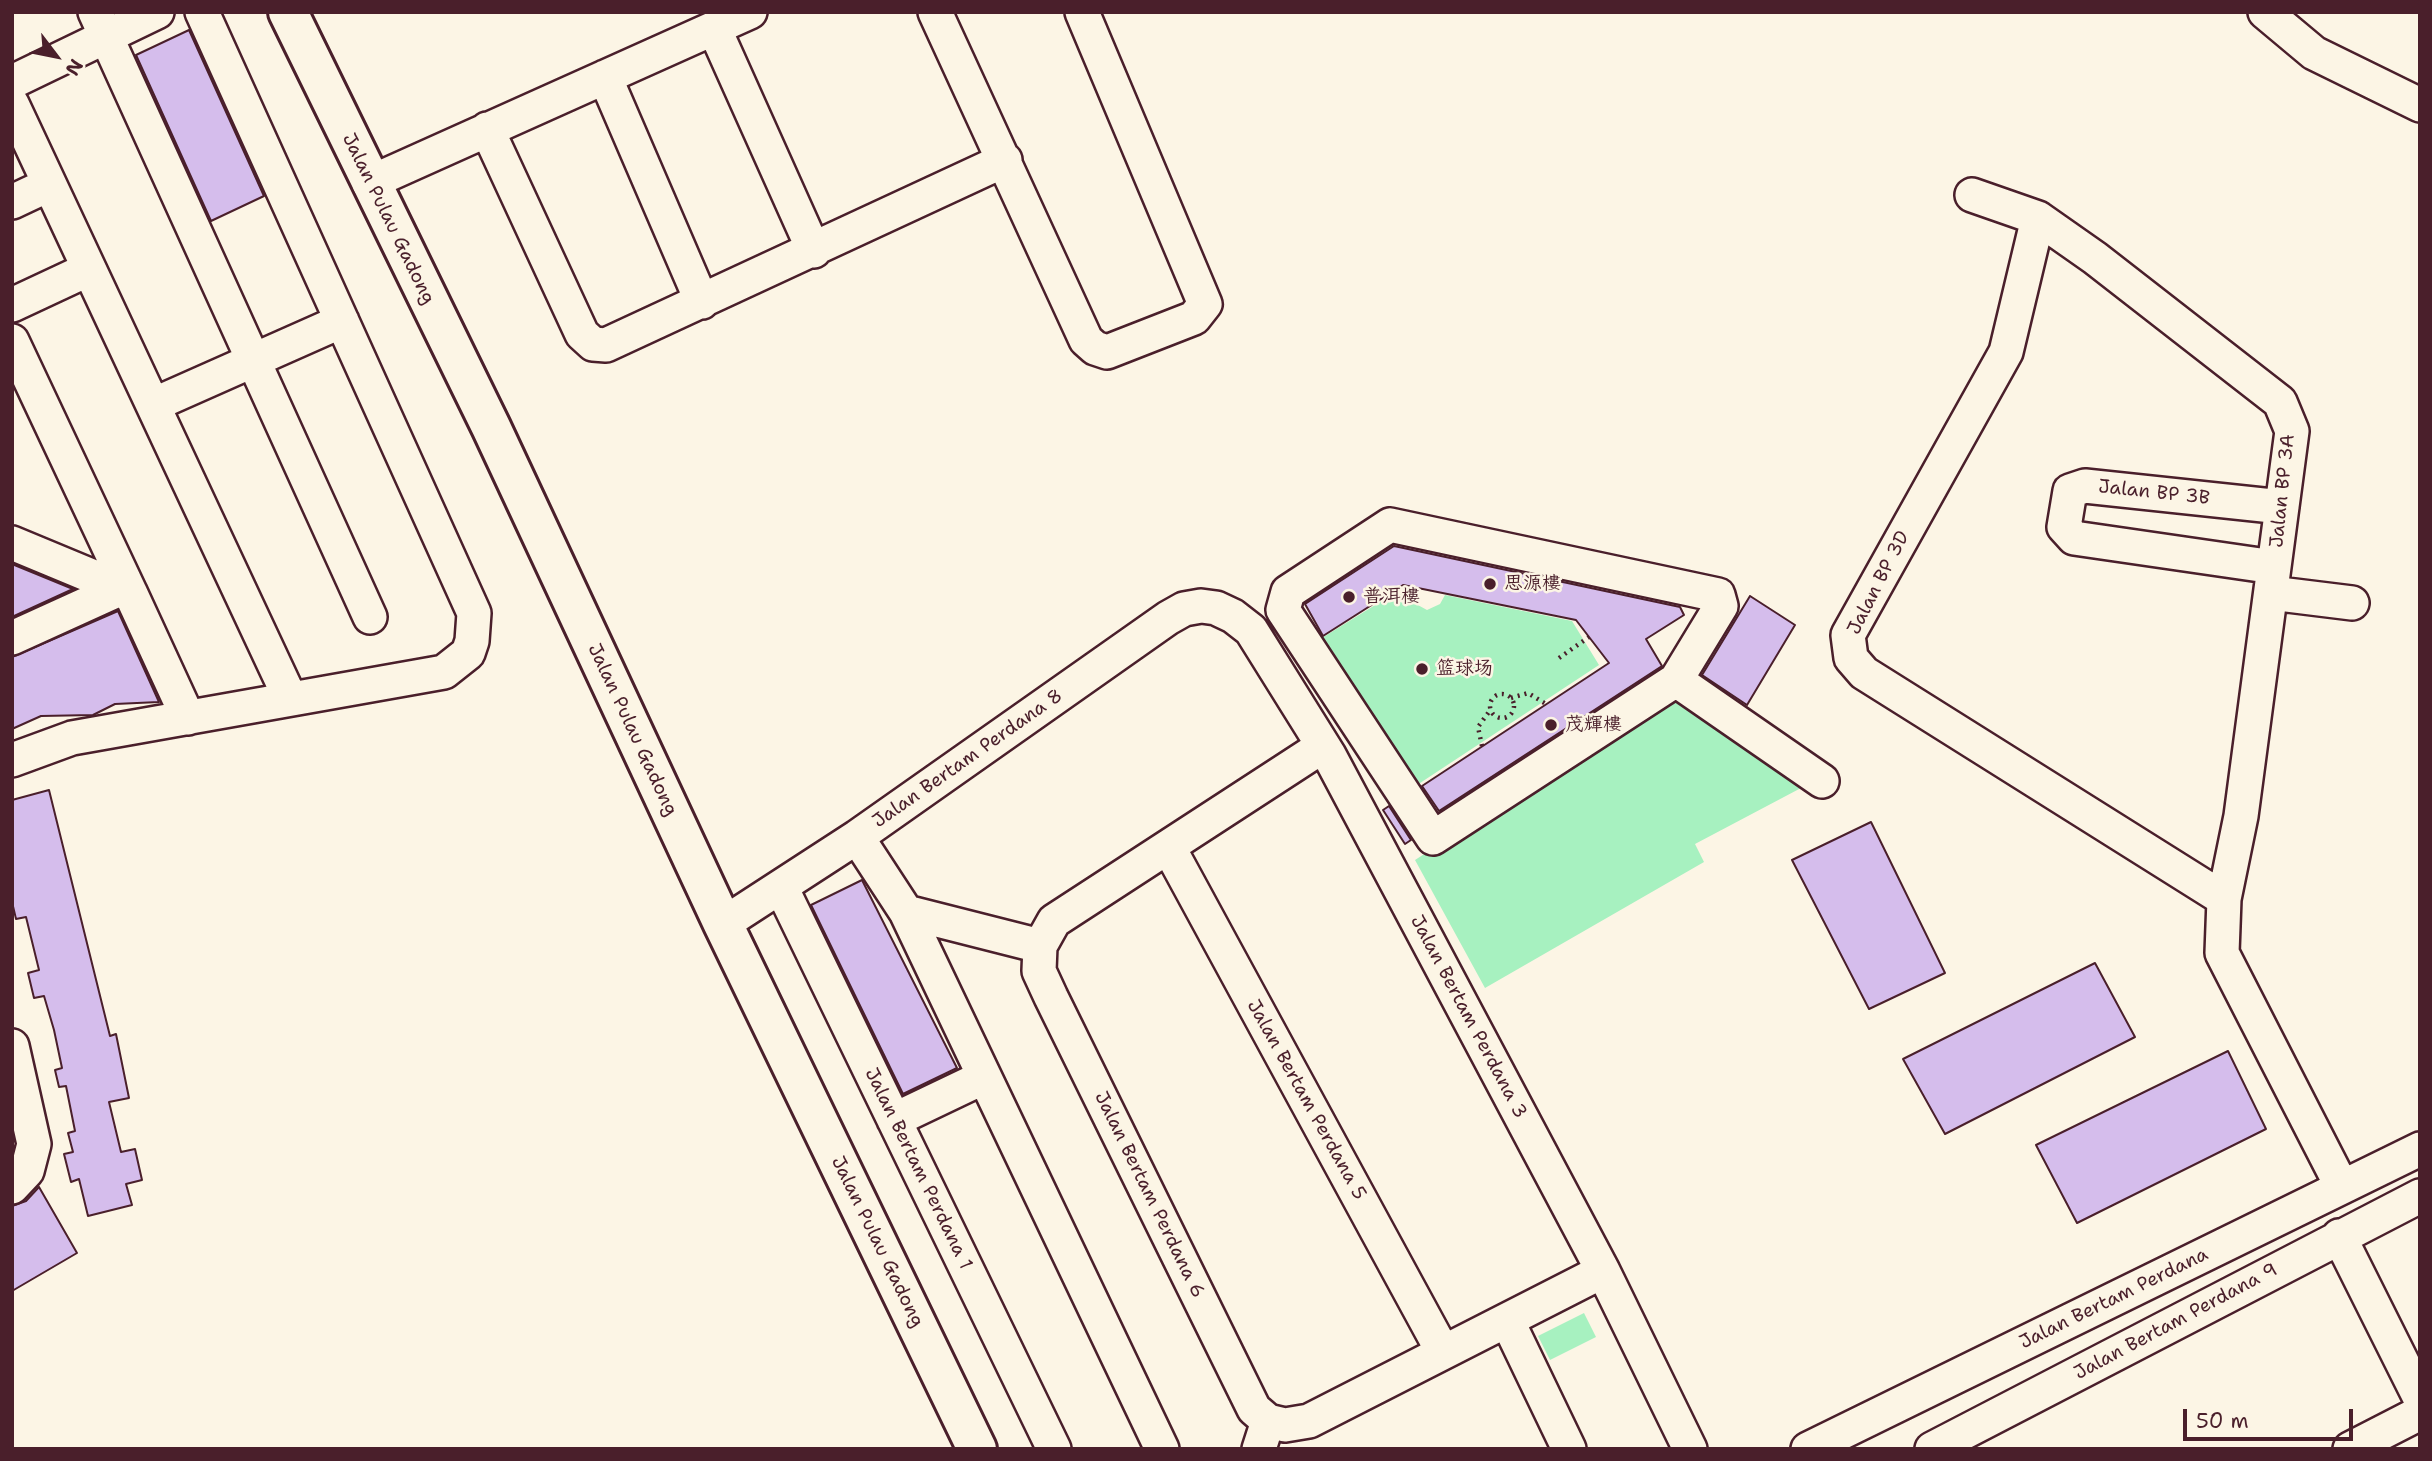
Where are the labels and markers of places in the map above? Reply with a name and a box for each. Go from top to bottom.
place label: 思源樓 [1504,573,1561,595]
marker: 思源樓 [1482,576,1498,592]
place label: 普洱樓 [1363,586,1420,608]
marker: 普洱樓 [1341,589,1357,605]
place label: 篮球场 [1436,658,1493,680]
marker: 篮球场 [1414,661,1430,677]
place label: 茂輝樓 [1565,714,1622,736]
marker: 茂輝樓 [1543,717,1559,733]

